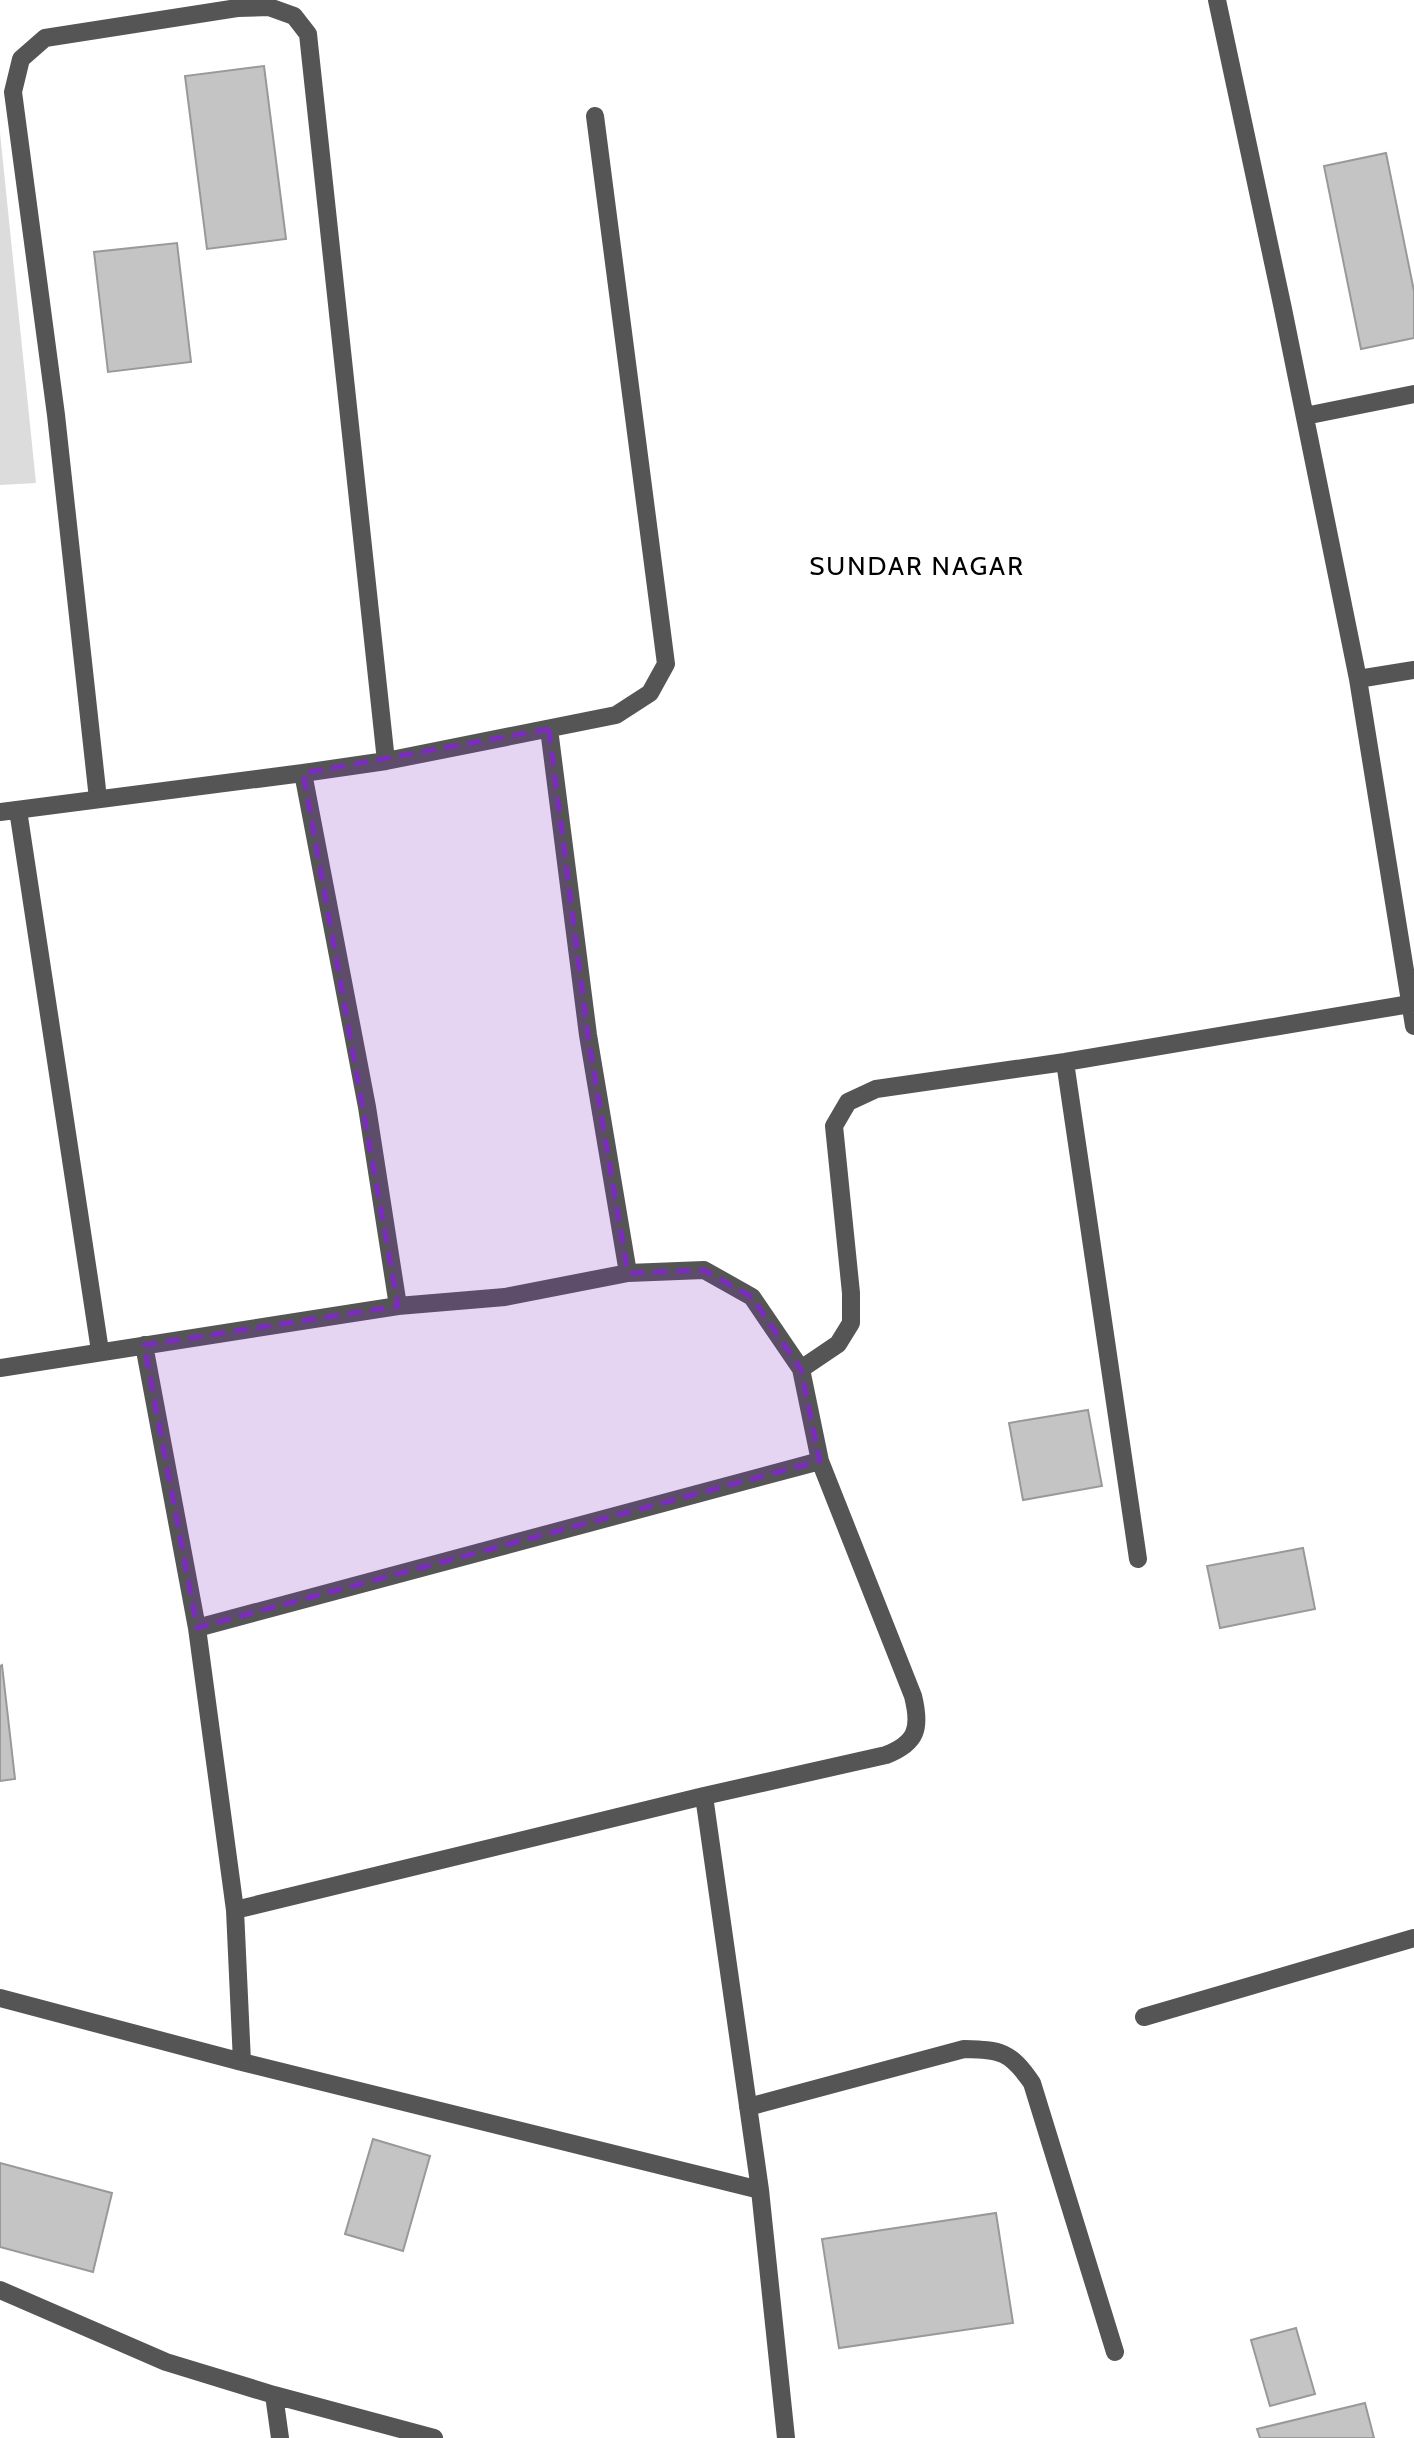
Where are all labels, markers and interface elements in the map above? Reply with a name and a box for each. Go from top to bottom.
district label: SUNDAR NAGAR [809,550,1025,582]

